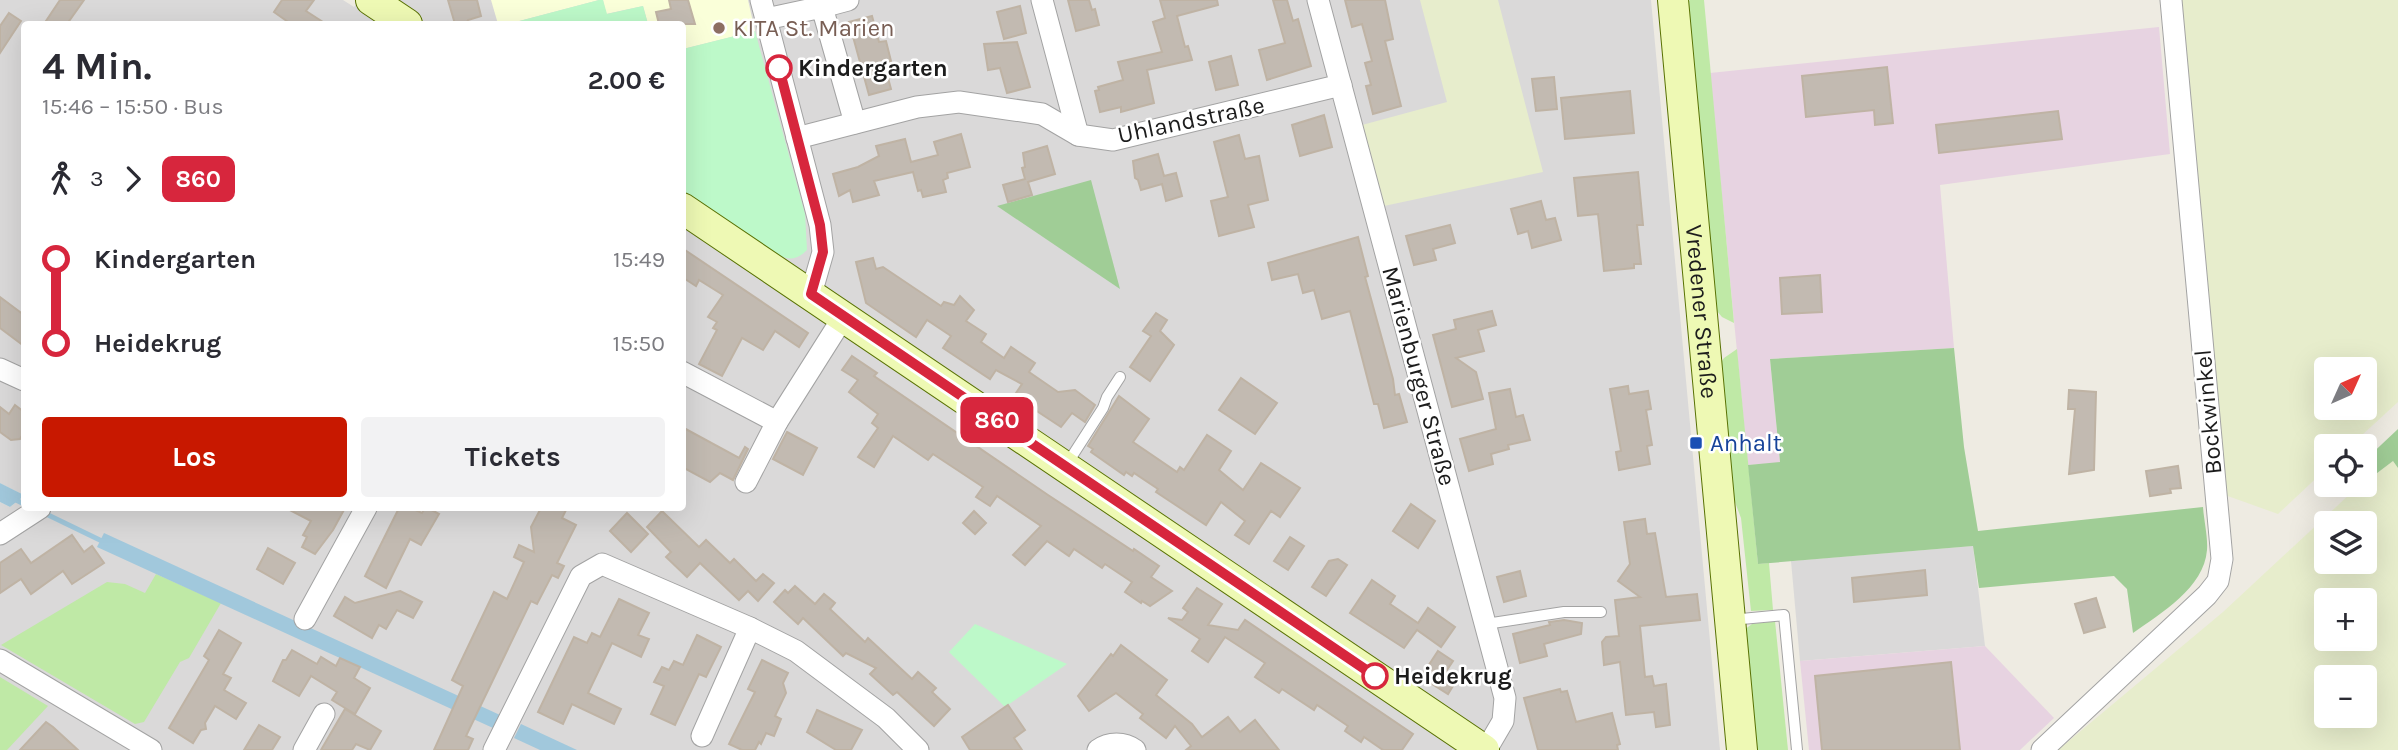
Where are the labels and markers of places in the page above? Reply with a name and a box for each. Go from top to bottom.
place label: KITA St. Marien [733,14,895,42]
marker: KITA St. Marien [711,20,727,36]
place label: Kindergarten [798,54,948,82]
marker: Kindergarten [766,55,792,81]
place label: Anhalt [1710,429,1782,457]
marker: Anhalt [1688,435,1704,451]
place label: Heidekrug [1394,662,1512,690]
marker: Heidekrug [1362,663,1388,689]

